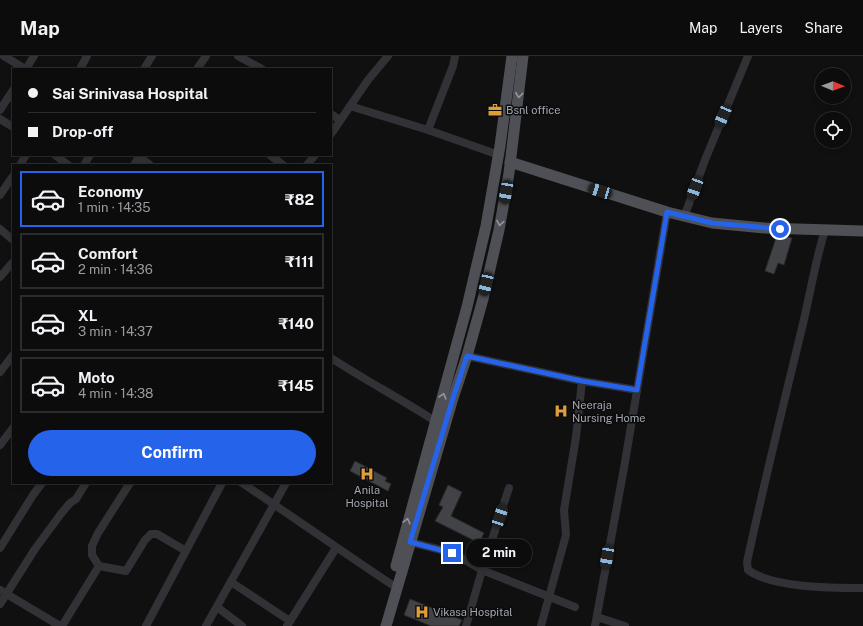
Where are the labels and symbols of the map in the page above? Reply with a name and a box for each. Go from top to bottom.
north arrow [815,68,851,104]
one-way arrow [514,92,523,98]
office icon: Bsnl office [487,102,503,118]
car [713,103,733,129]
place label: Bsnl office [506,104,560,116]
car [685,175,705,201]
car [498,179,514,205]
car [587,182,613,200]
one-way arrow [496,220,505,226]
route start [771,220,789,238]
car [477,271,495,297]
one-way arrow [438,393,447,400]
place label: Neeraja Nursing Home [572,399,646,424]
hospital icon: Neeraja Nursing Home [553,403,569,419]
hospital icon: Anila Hospital [359,466,375,482]
place label: Anila Hospital [345,484,389,509]
car [491,503,509,529]
one-way arrow [403,518,411,524]
callout: 2 min [466,539,532,567]
route end [443,544,461,562]
car [599,544,615,570]
hospital icon: Vikasa Hospital [414,604,430,620]
place label: Vikasa Hospital [433,606,513,618]

